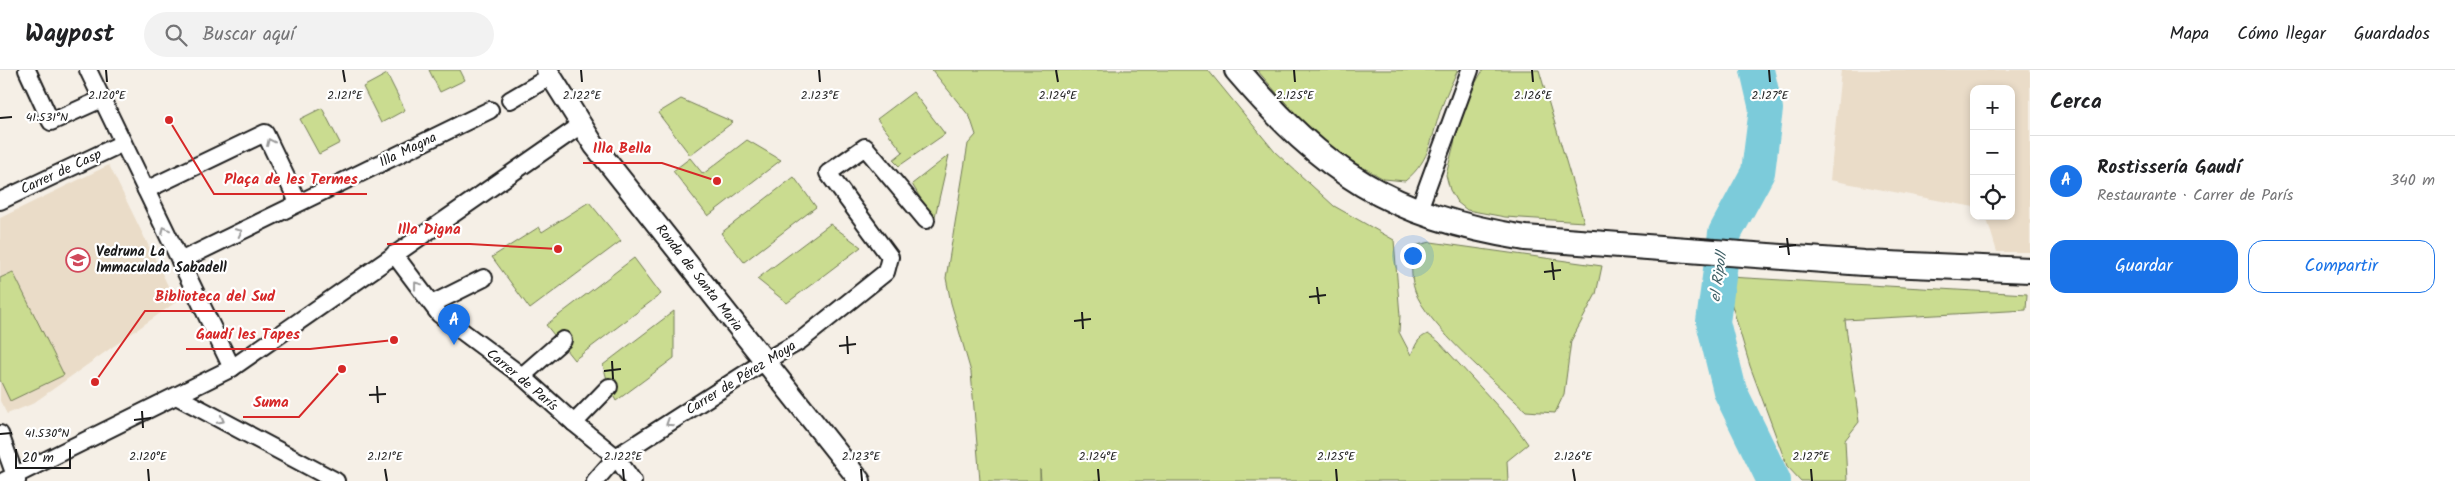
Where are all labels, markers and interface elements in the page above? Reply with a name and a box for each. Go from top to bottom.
search box [144,12,494,57]
text: Waypost [25,15,114,54]
text: Buscar aquí [202,20,295,50]
text: Mapa [2170,20,2209,49]
text: Cómo llegar [2237,20,2326,49]
text: Guardados [2354,20,2430,49]
icon: search [162,21,190,49]
map controls [1970,85,2015,220]
button: + [1970,85,2015,130]
text: 2.120°E [88,86,127,105]
text: 2.121°E [327,86,364,105]
text: 2.122°E [563,86,602,105]
text: 2.123°E [801,86,840,105]
text: 2.124°E [1039,86,1078,105]
text: 2.125°E [1276,86,1315,105]
text: 2.126°E [1514,86,1553,105]
text: 2.127°E [1751,86,1790,105]
text: Cerca [2050,86,2102,119]
text: 41.531°N [26,108,68,127]
street label: Illa Magna [375,127,441,173]
button: − [1970,130,2015,175]
callout: Illa Bella [583,133,662,163]
text: Illa Bella [593,137,652,161]
one-way arrow [266,139,276,148]
street label: Carrer de Casp [17,143,105,200]
text: Rostissería Gaudí [2097,153,2241,183]
callout: Plaça de les Termes [214,164,367,194]
text: Plaça de les Termes [224,168,358,192]
text: A [2061,168,2071,193]
text: 340 m [2390,168,2435,193]
button: locate [1970,175,2015,220]
text: Restaurante · Carrer de París [2097,183,2293,208]
callout: Illa Digna [387,214,470,244]
text: Illa Digna [397,218,461,242]
street label: Ronda de Santa Maria [650,220,748,336]
one-way arrow [160,226,171,235]
one-way arrow [234,228,243,238]
button: Guardar [2050,240,2238,293]
button: Compartir [2248,240,2435,293]
place label: Vedruna La Immaculada Sabadell [96,241,227,279]
your location [1400,243,1426,269]
school or university icon: Vedruna La Immaculada Sabadell [65,247,91,273]
water label: el Ripoll [1704,247,1735,303]
callout: Biblioteca del Sud [145,281,285,311]
one-way arrow [415,282,423,291]
text: Biblioteca del Sud [155,285,276,309]
pin: A [438,304,470,345]
callout: Gaudí les Tapes [186,319,310,349]
text: Gaudí les Tapes [196,323,300,347]
street label: Carrer de Pérez Moya [681,335,801,421]
street label: Carrer de París [481,343,563,417]
callout: Suma [243,387,299,417]
text: Suma [253,391,289,415]
one-way arrow [216,413,225,423]
one-way arrow [665,417,675,426]
text: 41.530°N [25,424,69,443]
scale bar [15,446,71,469]
text: 20 m [22,447,54,469]
text: 2.120°E [129,447,168,466]
text: 2.121°E [367,447,404,466]
text: 2.122°E [604,447,643,466]
text: 2.123°E [842,447,881,466]
text: 2.124°E [1079,447,1118,466]
text: 2.125°E [1317,447,1356,466]
text: 2.126°E [1554,447,1593,466]
text: 2.127°E [1792,447,1831,466]

